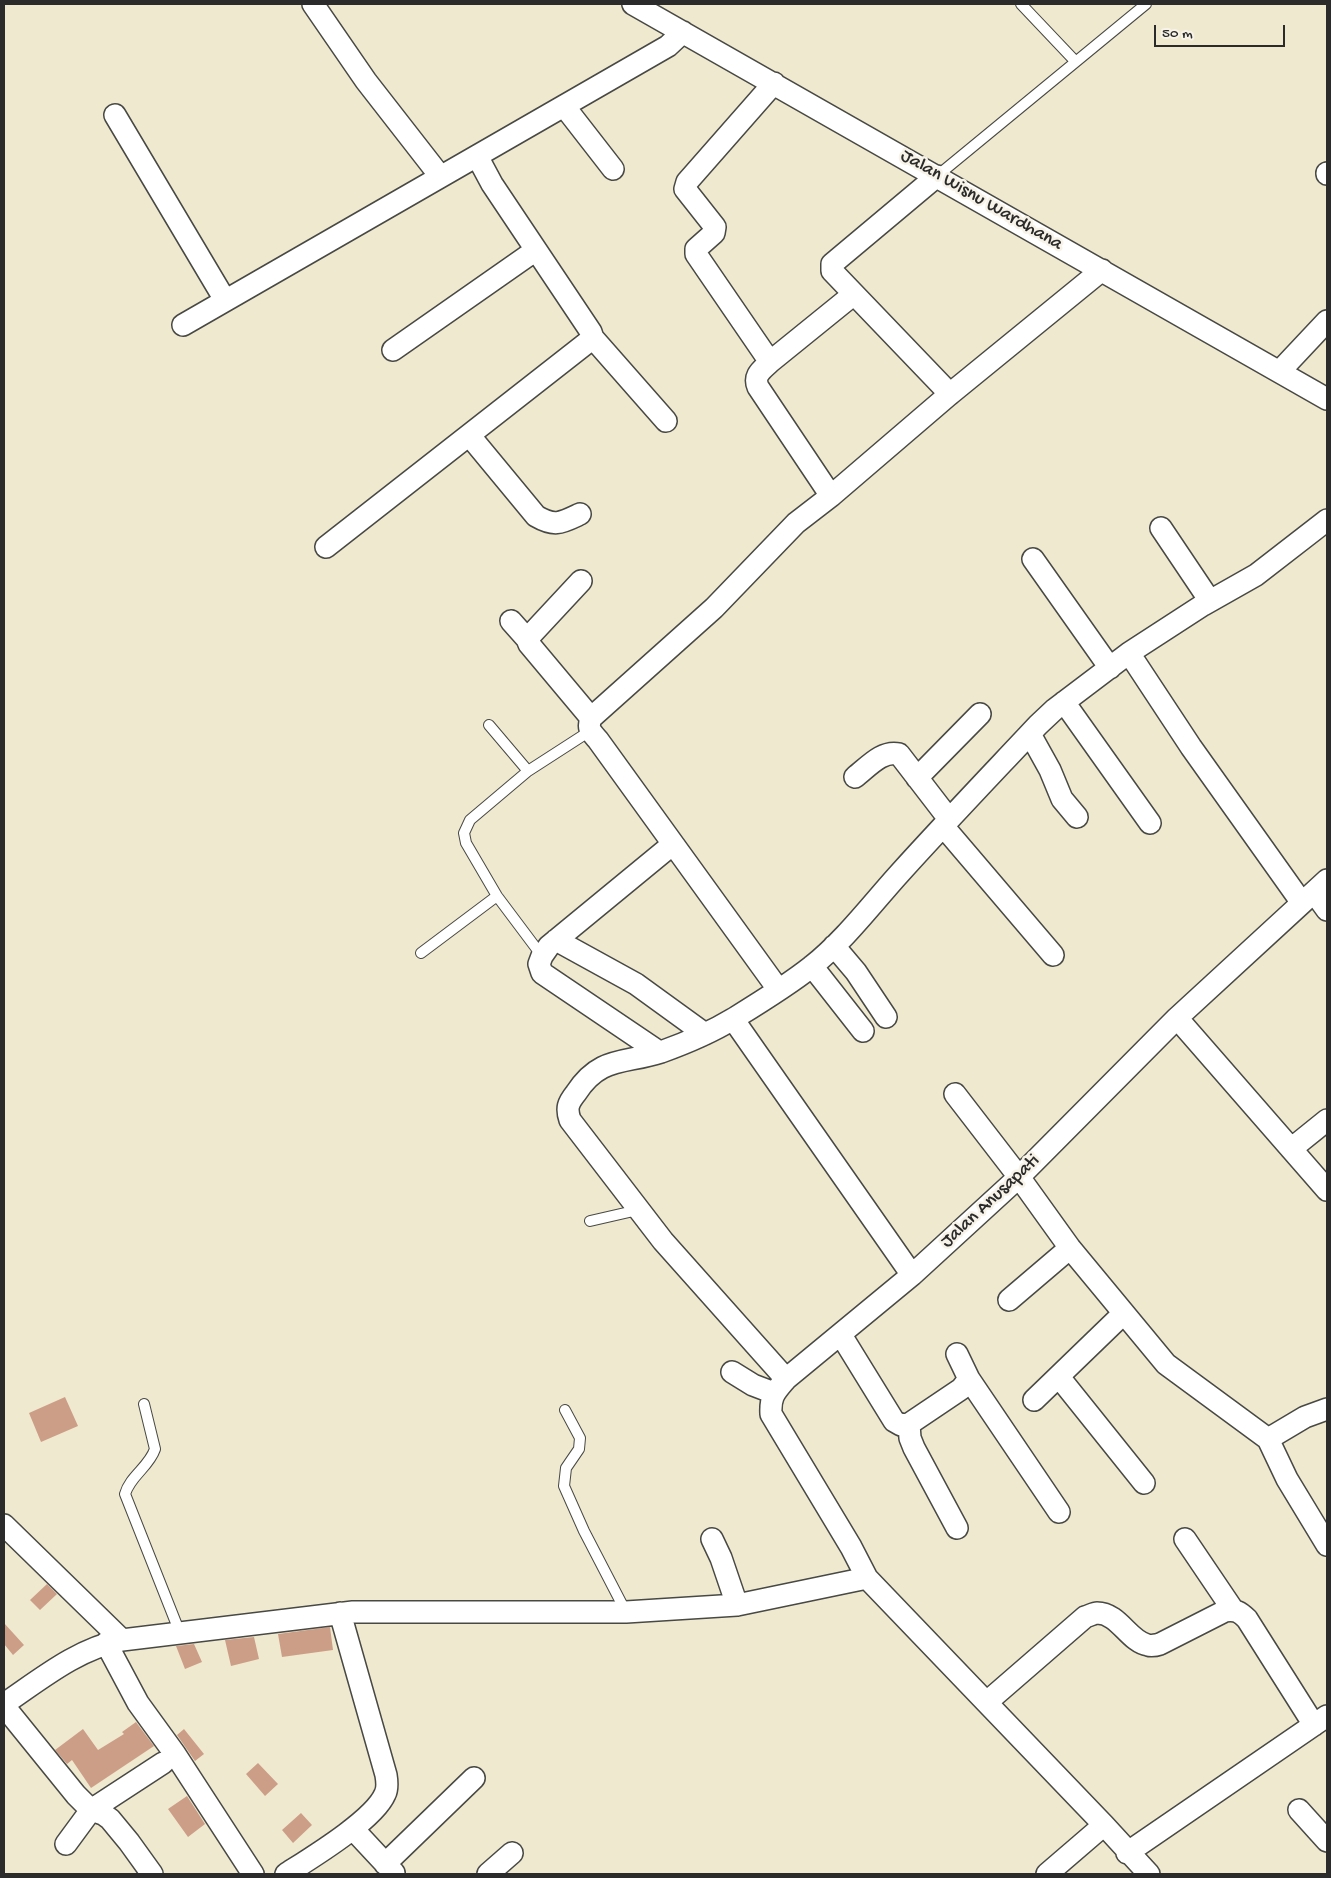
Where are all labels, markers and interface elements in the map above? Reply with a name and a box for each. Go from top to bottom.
scale bar [1156,15,1287,47]
text: 50 m [1162,25,1193,43]
street label: Jalan Wisnu Wardhana [896,145,1066,257]
street label: Jalan Anusapati [937,1150,1045,1254]

